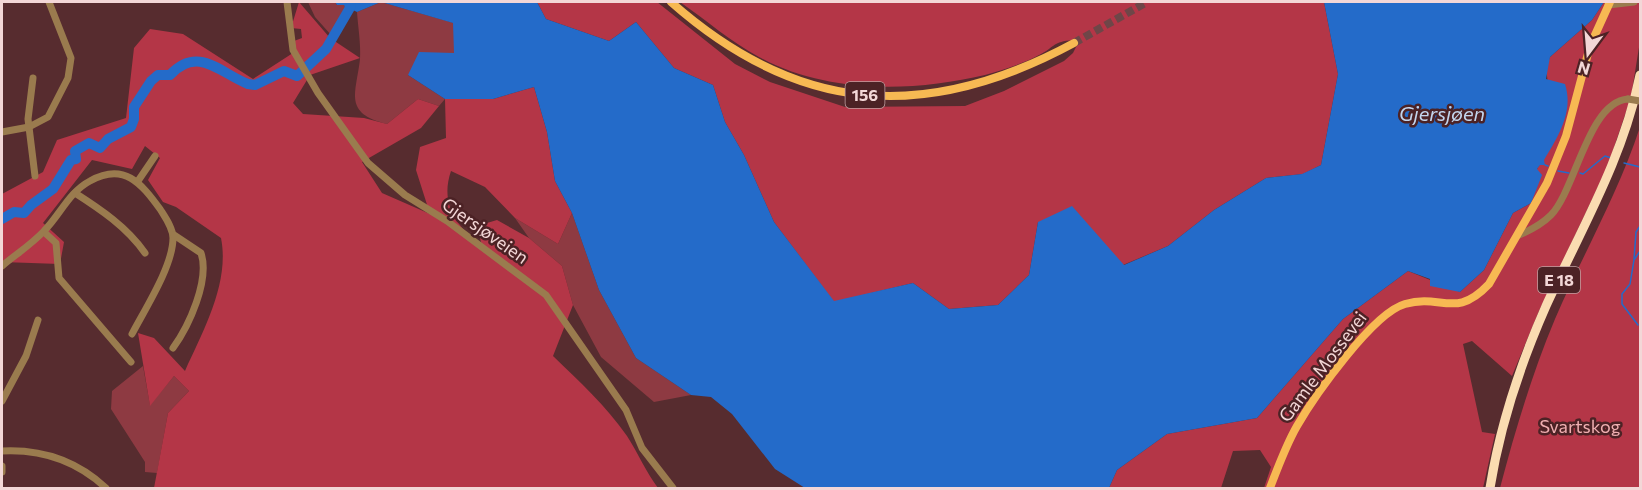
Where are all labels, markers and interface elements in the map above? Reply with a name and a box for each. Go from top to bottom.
north arrow [1558,24,1618,84]
text: N [1575,58,1592,80]
road number: 156 [846,82,884,108]
water label: Gjersjøen [1399,101,1485,125]
street label: Gjersjøveien [438,192,533,268]
road number: E 18 [1538,267,1580,293]
street label: Gamle Mossevei [1274,307,1371,426]
park label: Svartskog [1539,415,1621,437]

